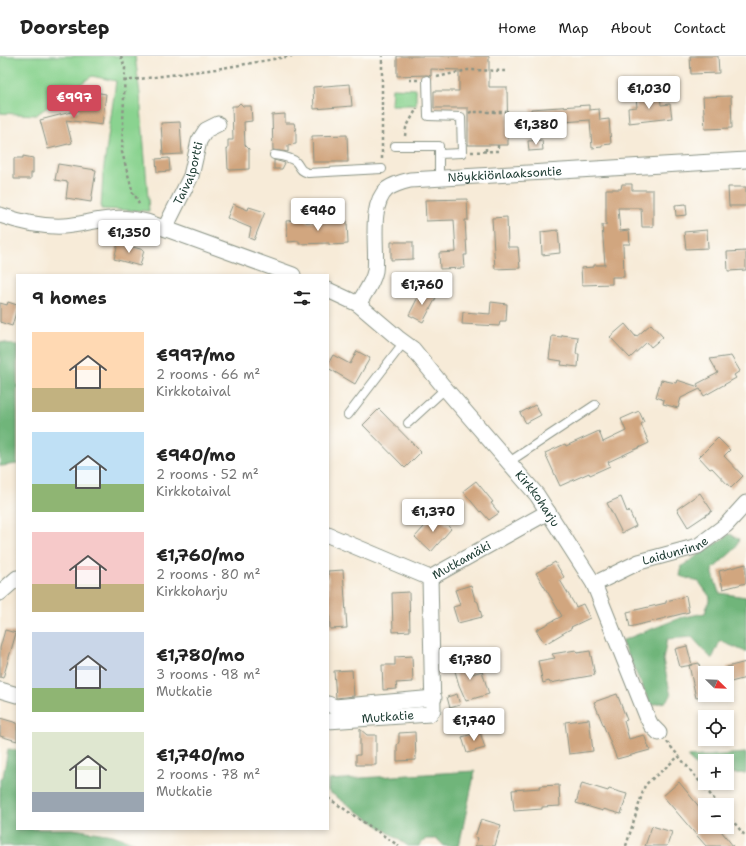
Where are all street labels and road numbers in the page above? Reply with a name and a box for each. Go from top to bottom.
street label: Taivalportti [170,140,207,208]
street label: Nöykkiönlaaksontie [447,163,563,186]
street label: Kirkkoharju [511,467,563,530]
street label: Laidunrinne [640,533,712,569]
street label: Mutkamäki [429,537,494,583]
street label: Mutkatie [361,707,415,727]

